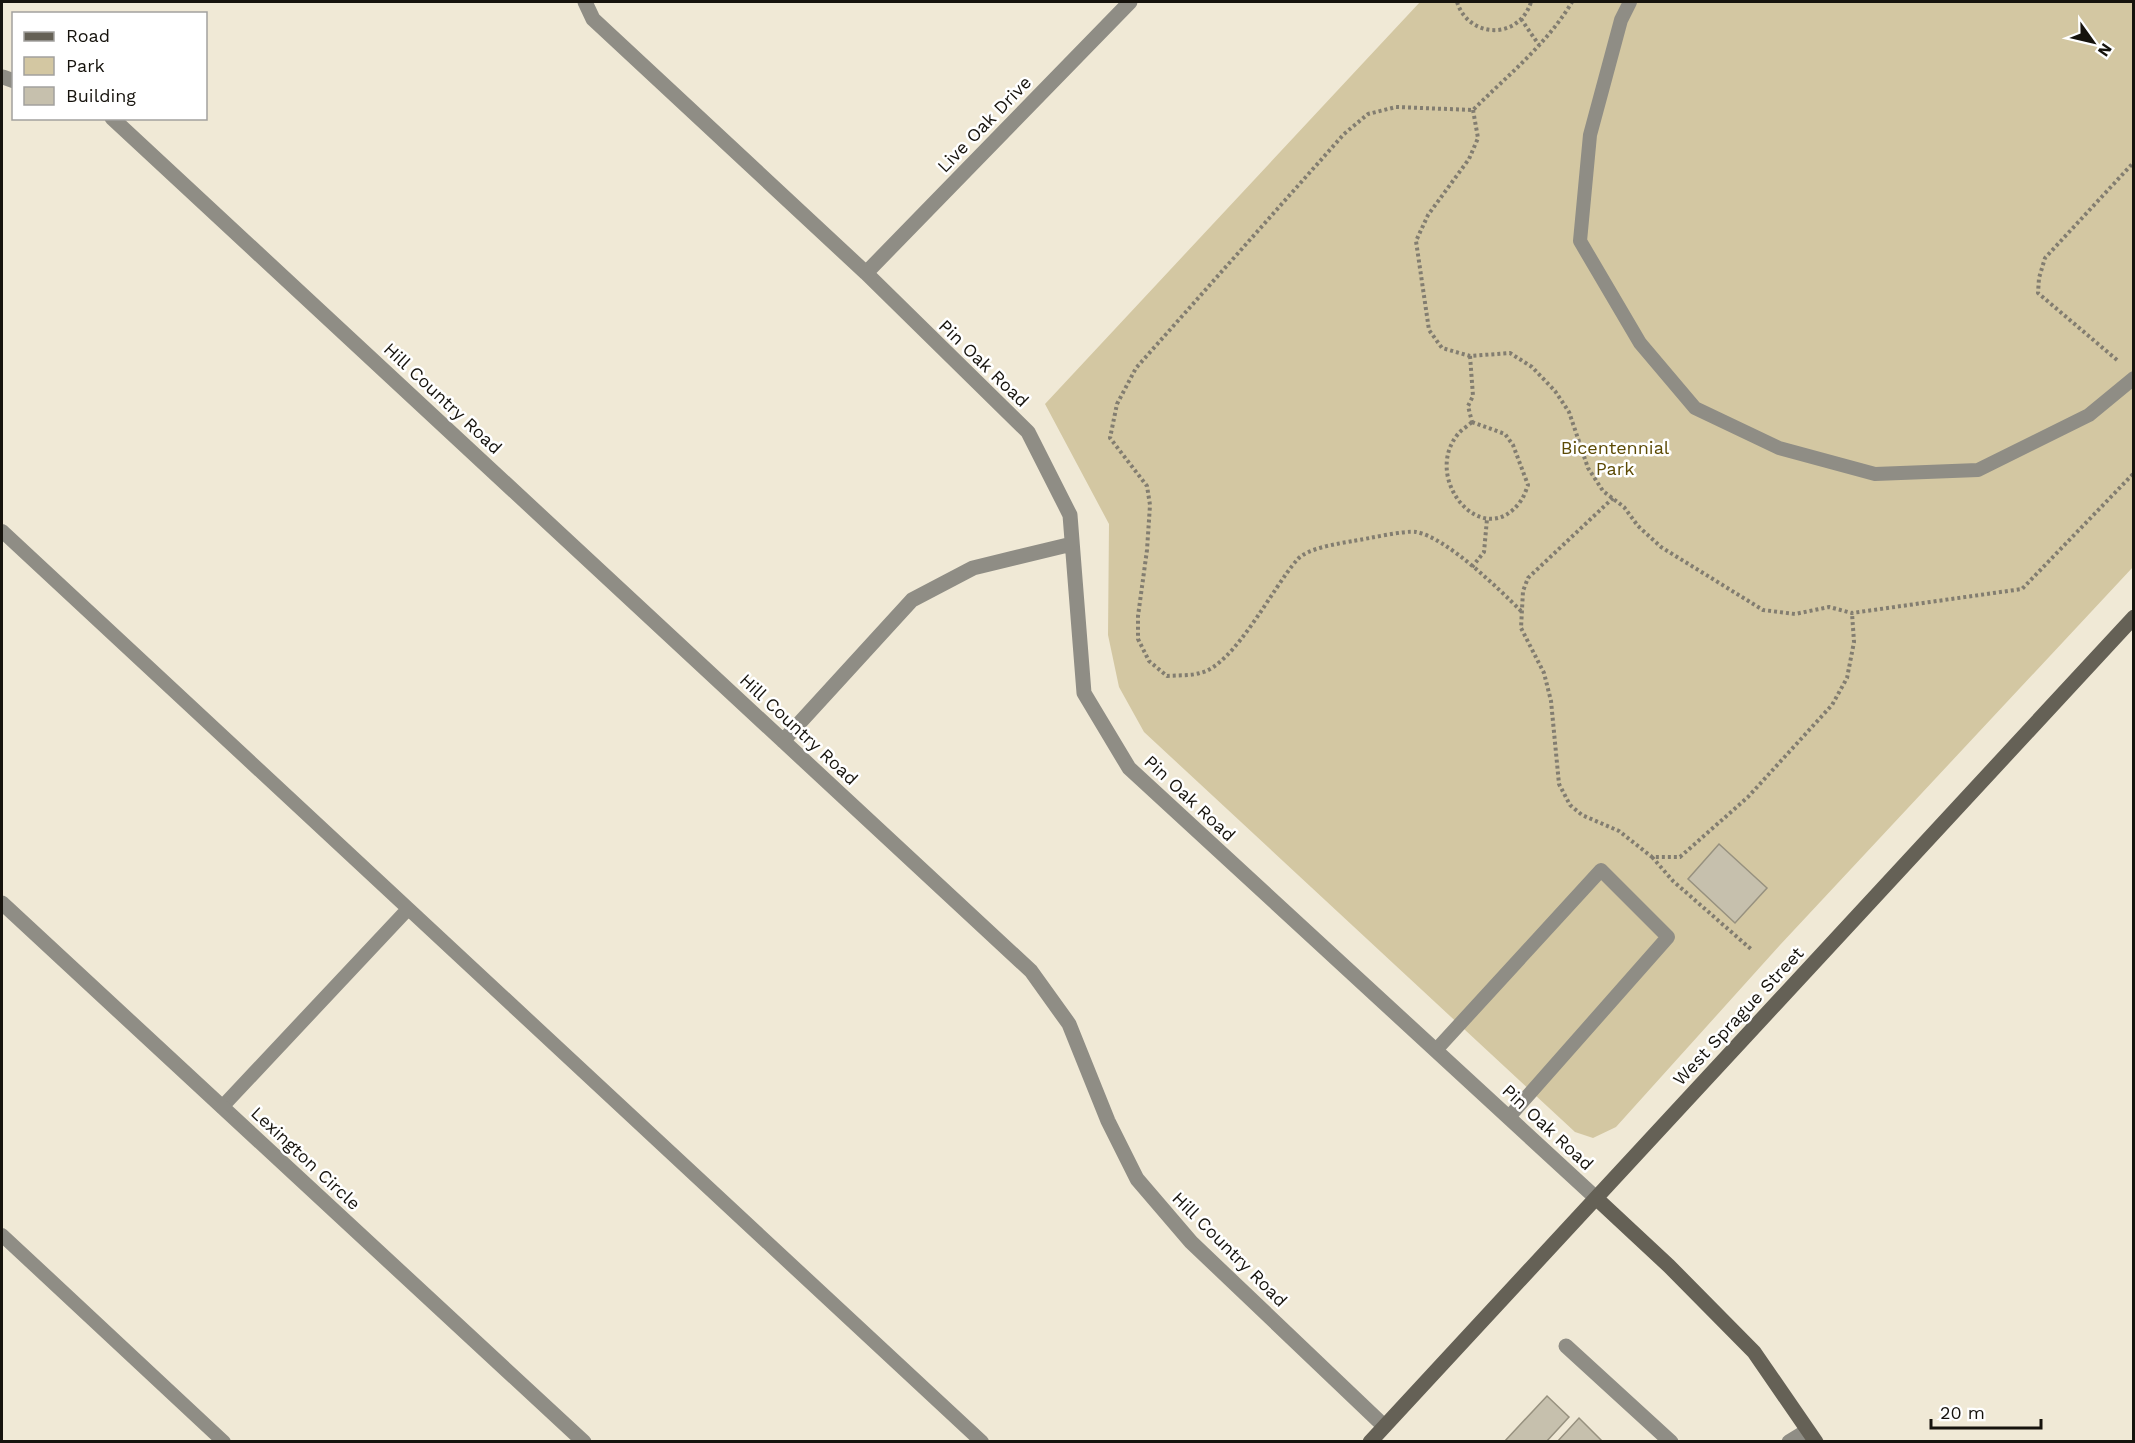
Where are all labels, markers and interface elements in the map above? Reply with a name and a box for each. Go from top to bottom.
legend [12,12,207,120]
north arrow [2063,12,2123,72]
text: Road [66,25,110,46]
text: N [2094,40,2116,60]
text: Park [66,55,105,76]
street label: Live Oak Drive [933,71,1035,177]
text: Building [66,85,136,106]
street label: Pin Oak Road [935,315,1033,411]
street label: Hill Country Road [380,338,506,458]
park label: Bicentennial Park [1561,437,1670,479]
street label: Hill Country Road [736,669,862,789]
street label: Pin Oak Road [1140,751,1240,845]
street label: West Sprague Street [1668,942,1808,1090]
street label: Pin Oak Road [1498,1080,1598,1174]
street label: Lexington Circle [247,1102,365,1214]
street label: Hill Country Road [1168,1187,1292,1311]
scale bar [1931,1392,2040,1430]
text: 20 m [1940,1402,1985,1423]

